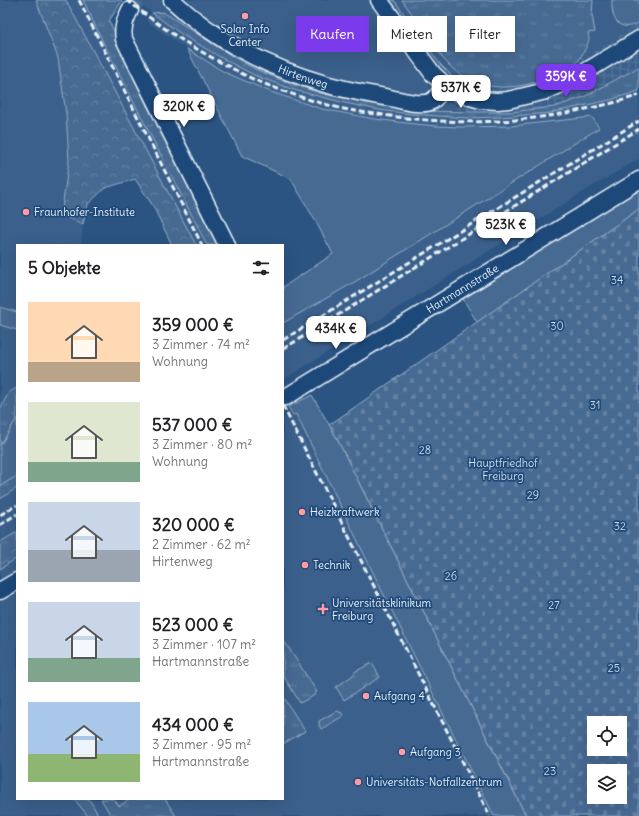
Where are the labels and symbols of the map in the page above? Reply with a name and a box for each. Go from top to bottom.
marker: Solar Info Center [240,11,250,21]
place label: Solar Info Center [221,22,269,49]
street label: Hirtenweg [276,61,329,91]
pin: 359K € [533,64,599,98]
pin: 537K € [428,75,494,109]
pin: 320K € [151,94,217,128]
place label: Fraunhofer-Institute [34,205,135,219]
marker: Fraunhofer-Institute [21,207,31,217]
pin: 523K € [473,212,539,246]
street label: Hartmannstraße [424,261,501,316]
park label: 34 [611,273,623,287]
pin: 434K € [303,316,369,350]
park label: 30 [550,319,564,333]
park label: 31 [590,398,600,412]
park label: 28 [419,443,431,457]
park label: Hauptfriedhof Freiburg [468,456,538,483]
park label: 29 [527,488,539,502]
place label: Heizkraftwerk [310,505,380,519]
marker: Heizkraftwerk [297,507,307,517]
park label: 32 [614,519,626,533]
place label: Technik [313,558,351,572]
marker: Technik [300,560,310,570]
park label: 26 [445,569,457,583]
place label: Universitätsklinikum Freiburg [332,596,432,623]
park label: 27 [548,598,560,612]
marker: Universitätsklinikum Freiburg [317,603,329,615]
park label: 25 [608,661,620,675]
place label: Aufgang 4 [374,689,425,703]
marker: Aufgang 4 [361,691,371,701]
place label: Aufgang 3 [410,745,461,759]
marker: Aufgang 3 [397,747,407,757]
park label: 23 [544,764,556,778]
place label: Universitäts-Notfallzentrum [366,775,503,789]
marker: Universitäts-Notfallzentrum [353,777,363,787]

